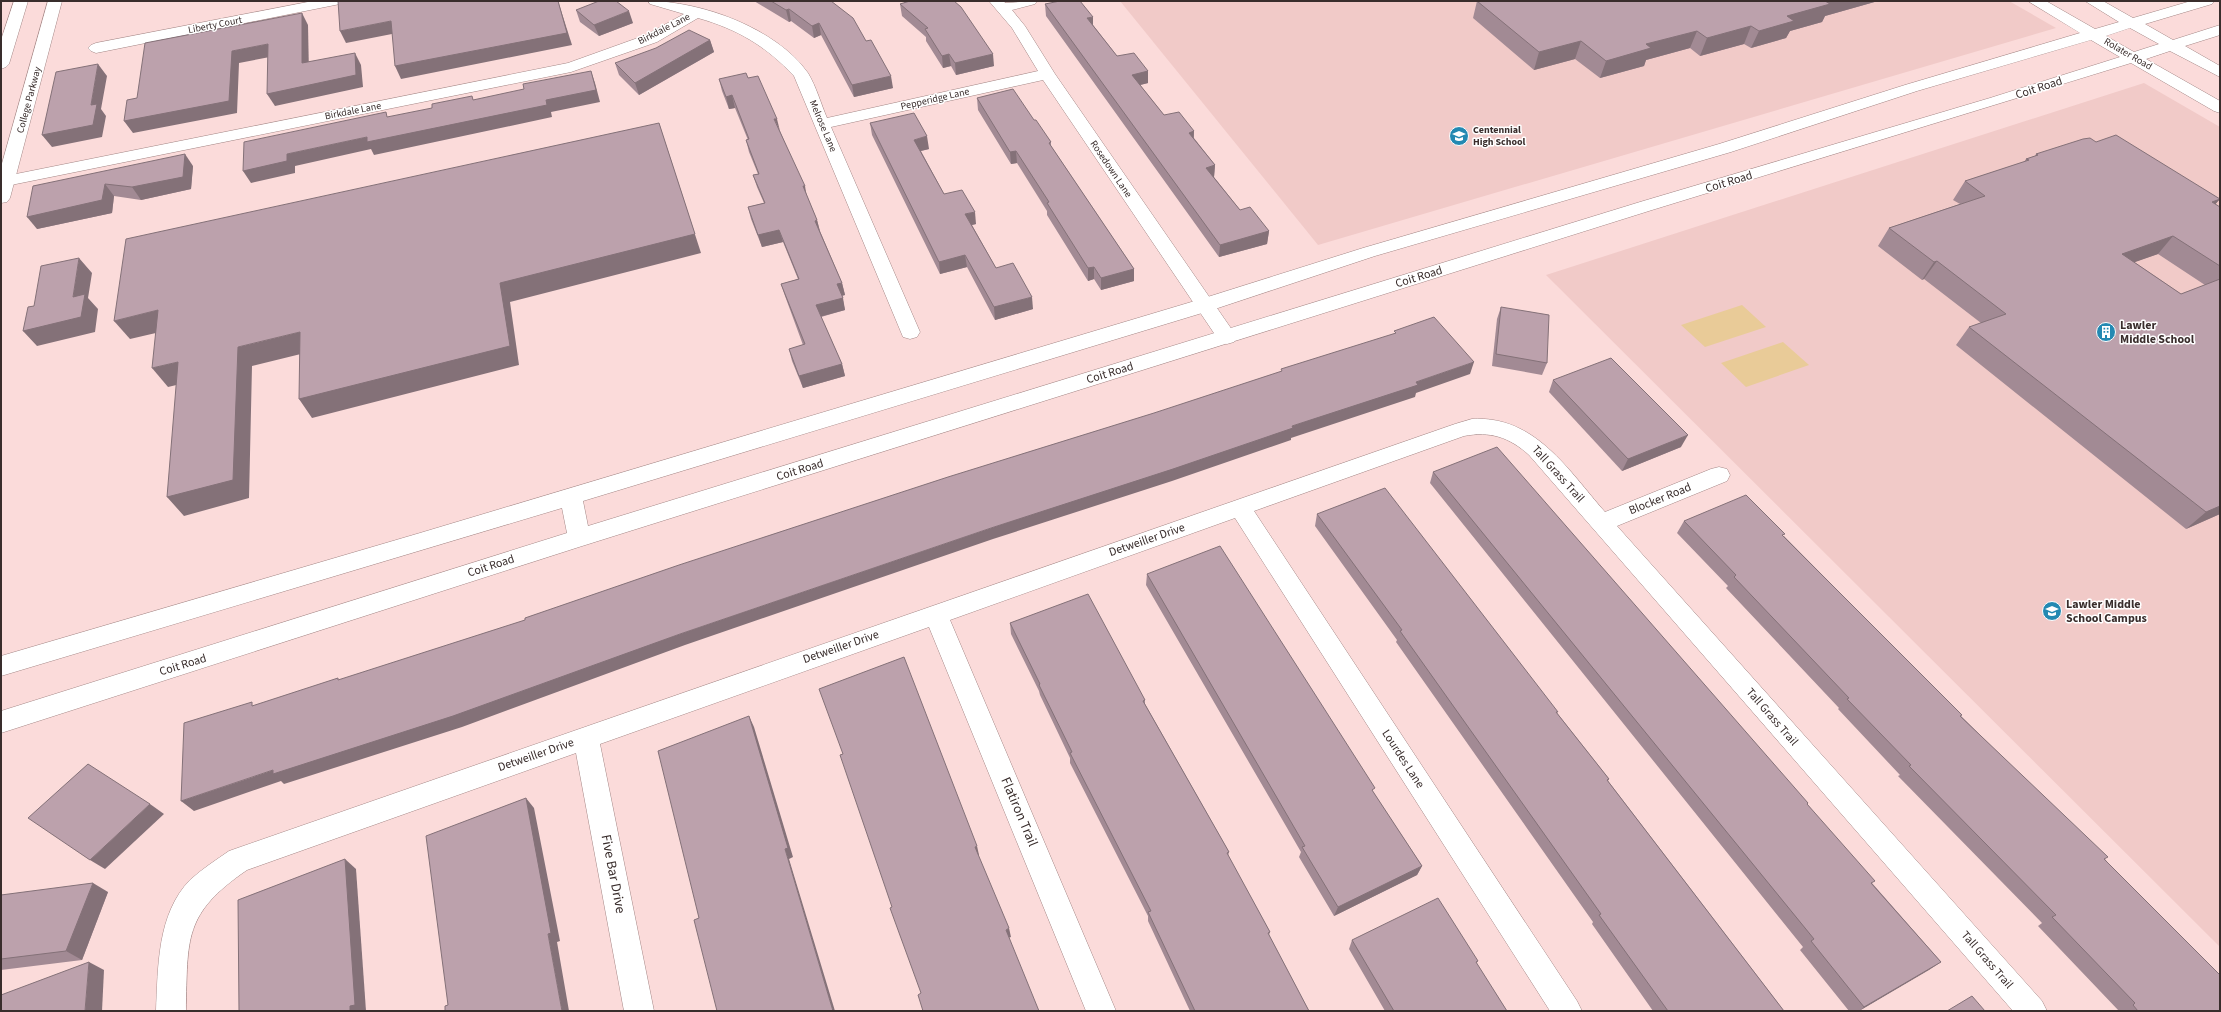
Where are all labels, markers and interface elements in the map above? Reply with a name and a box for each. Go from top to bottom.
street label: Birkdale Lane [635,10,693,48]
street label: Liberty Court [187,13,244,37]
street label: Rolater Road [2101,35,2155,73]
street label: College Parkway [13,65,45,135]
street label: Coit Road [2013,72,2065,104]
street label: Pepperidge Lane [899,84,971,114]
street label: Melrose Lane [806,98,840,154]
street label: Birkdale Lane [324,99,382,123]
place label: Centennial High School [1473,123,1526,149]
school or university icon: Centennial High School [1448,125,1470,147]
street label: Rosedown Lane [1087,138,1135,200]
street label: Coit Road [1703,167,1755,197]
street label: Coit Road [1393,262,1445,292]
place label: Lawler Middle School [2120,317,2195,348]
building icon: Lawler Middle School [2095,321,2117,343]
street label: Coit Road [1084,358,1136,388]
street label: Tall Grass Trail [1528,442,1588,506]
street label: Coit Road [774,455,826,485]
street label: Blocker Road [1626,479,1694,519]
street label: Detweiller Drive [1107,519,1187,561]
street label: Coit Road [465,550,517,582]
place label: Lawler Middle School Campus [2066,596,2147,627]
school or university icon: Lawler Middle School Campus [2041,600,2063,622]
street label: Detweiller Drive [801,626,881,668]
street label: Coit Road [157,650,209,680]
street label: Tall Grass Trail [1742,684,1802,750]
street label: Lourdes Lane [1378,726,1428,792]
street label: Detweiller Drive [496,734,576,776]
street label: Flatiron Trail [995,774,1043,850]
street label: Five Bar Drive [596,833,630,915]
street label: Tall Grass Trail [1957,927,2017,993]

